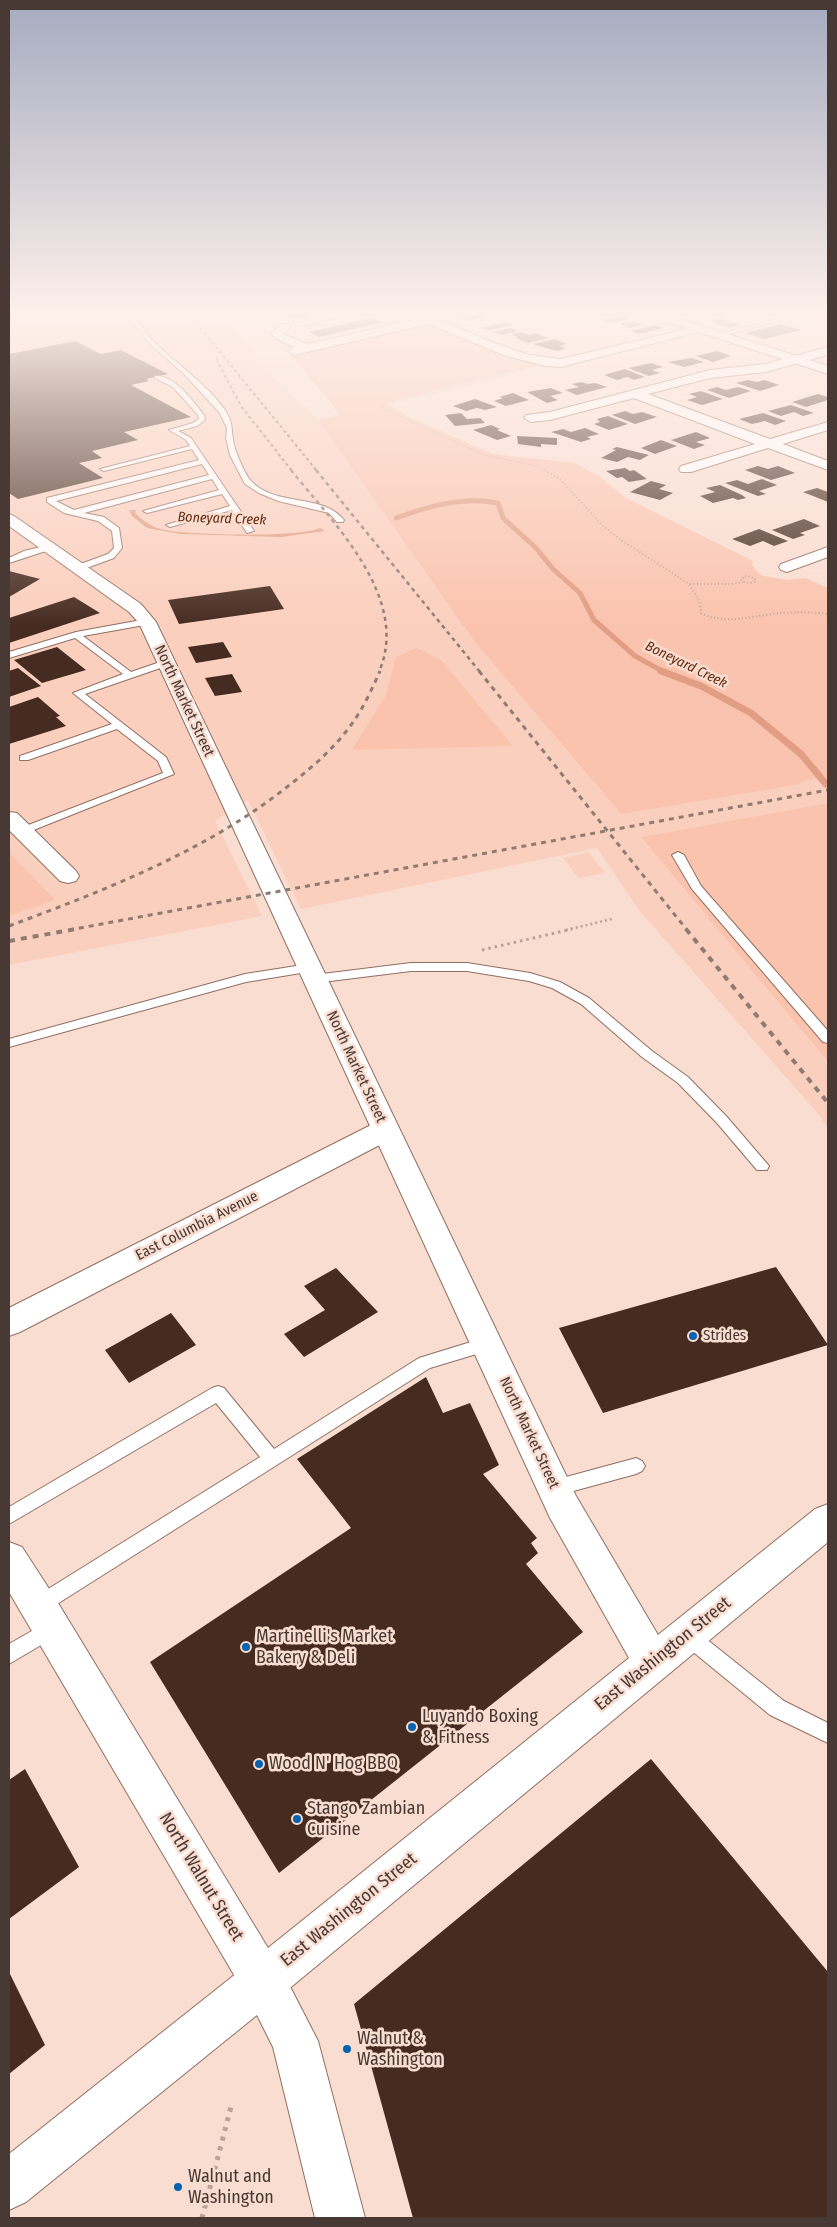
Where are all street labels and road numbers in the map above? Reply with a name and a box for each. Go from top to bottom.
street label: North Market Street [150,642,218,760]
street label: North Market Street [322,1008,390,1126]
street label: East Columbia Avenue [133,1187,261,1265]
street label: North Market Street [495,1374,563,1492]
street label: East Washington Street [591,1592,735,1716]
street label: North Walnut Street [154,1809,248,1945]
street label: East Washington Street [277,1848,421,1972]

